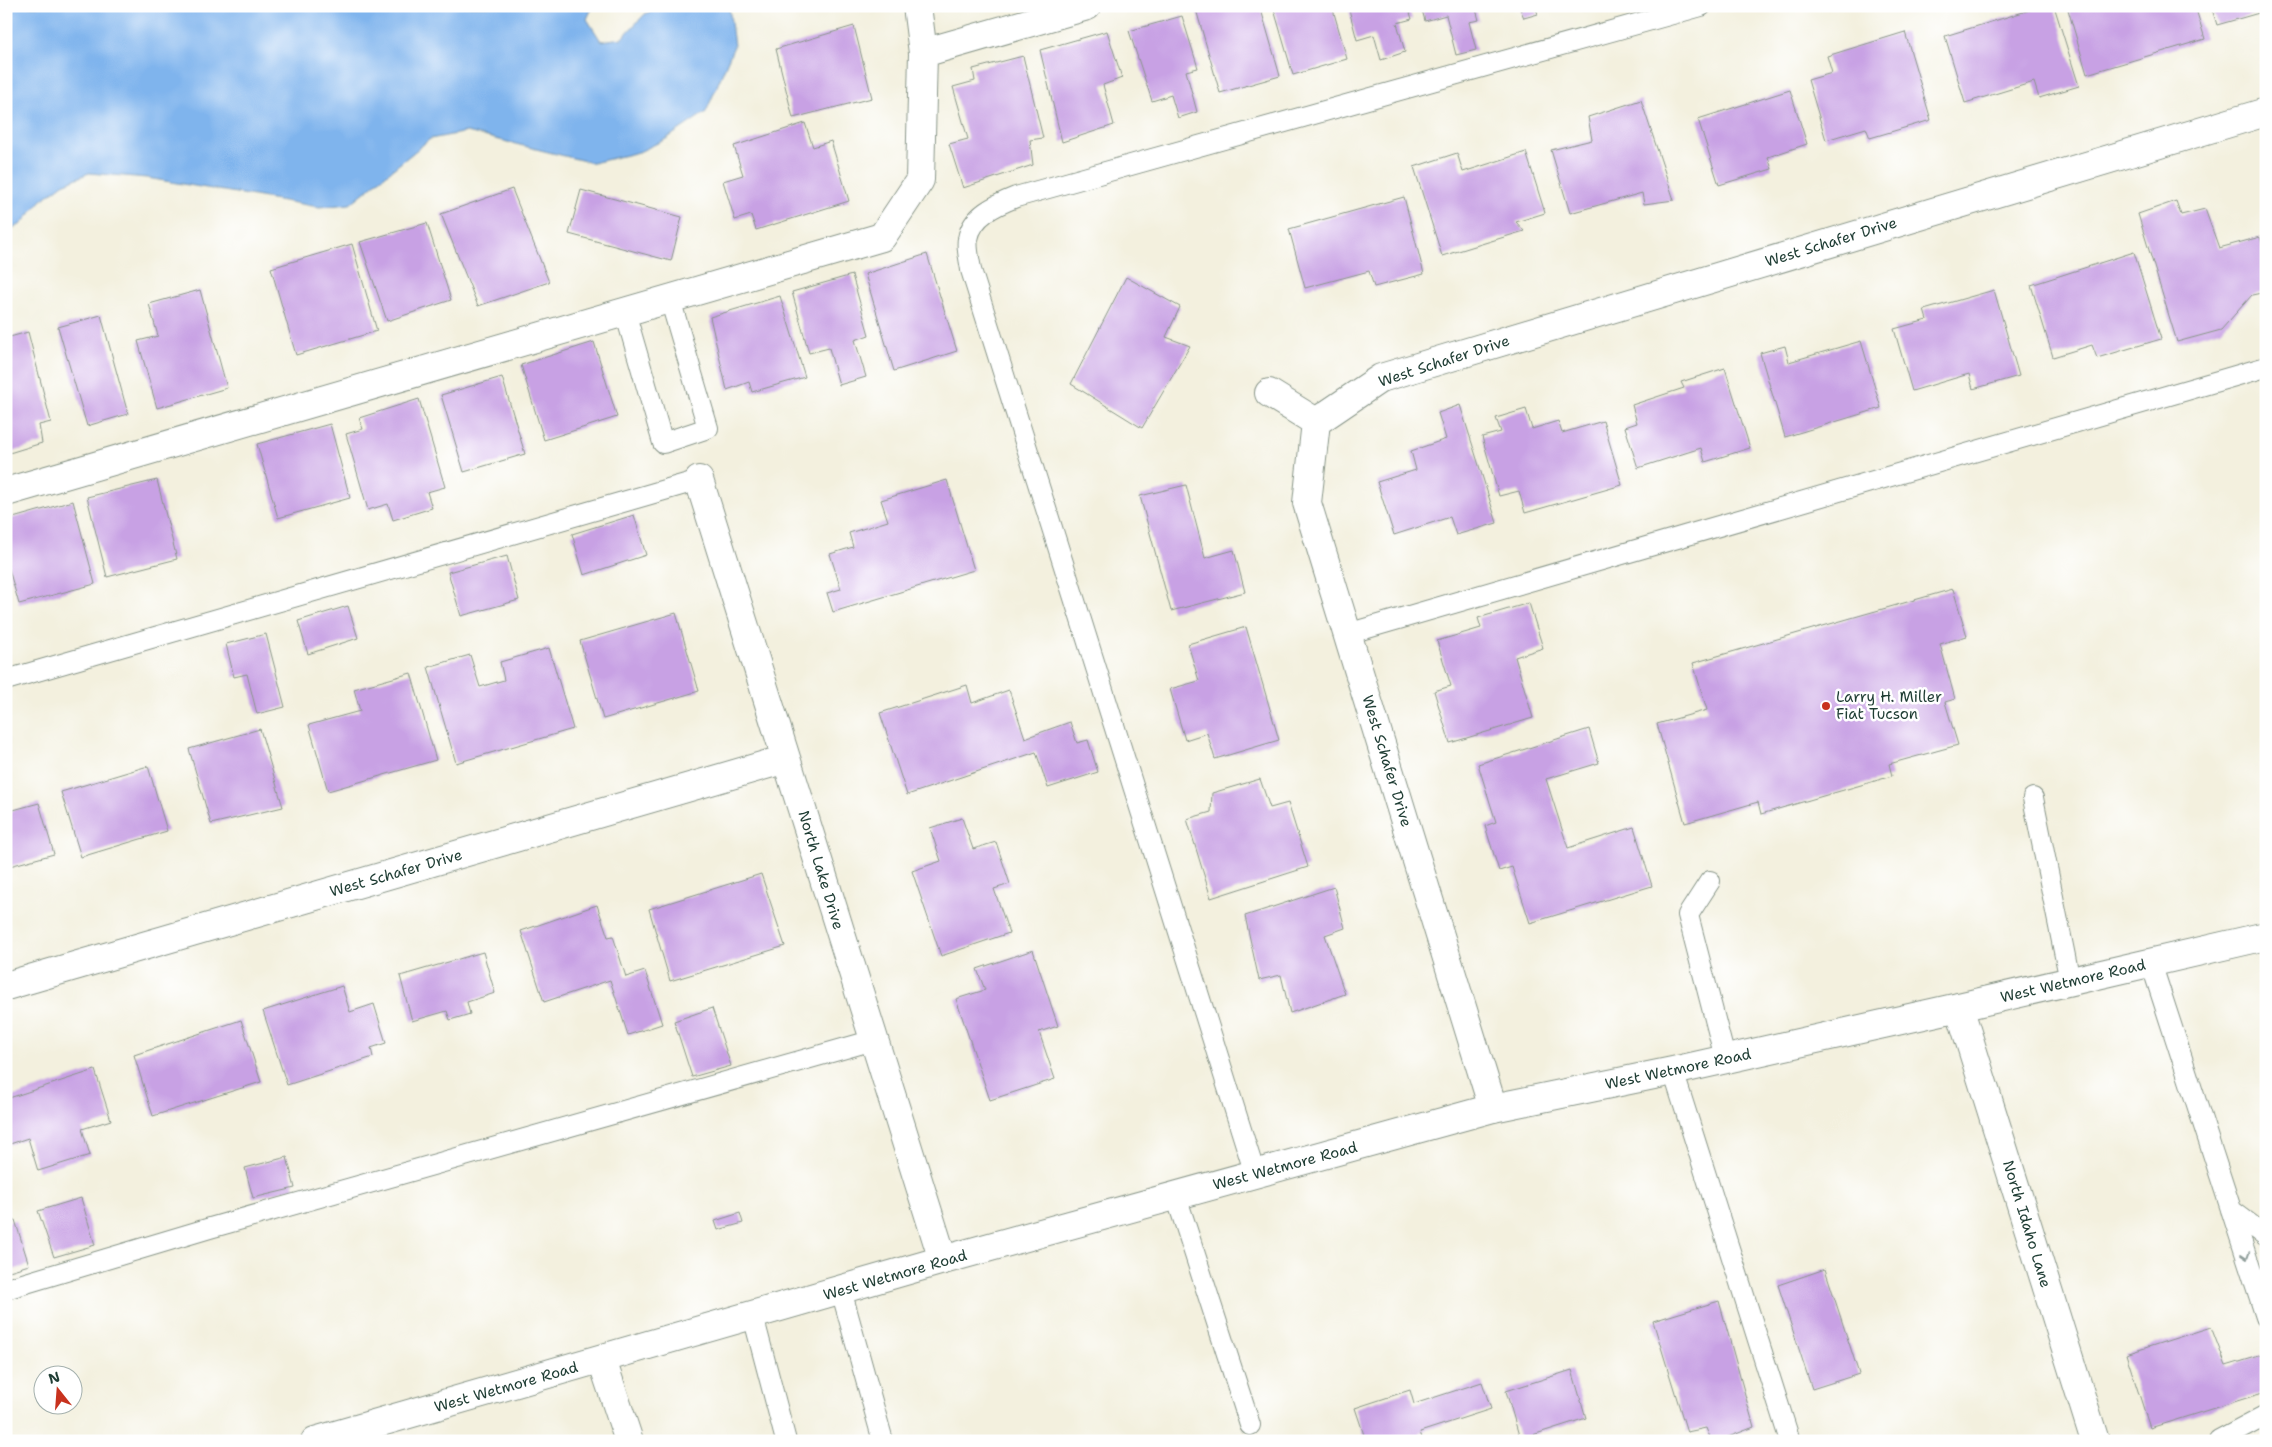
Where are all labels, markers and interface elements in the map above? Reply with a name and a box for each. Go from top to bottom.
street label: West Schafer Drive [1763,212,1899,272]
street label: West Schafer Drive [1376,330,1512,392]
place label: Larry H. Miller Fiat Tucson [1836,687,1942,724]
street label: West Schafer Drive [1357,693,1417,829]
marker: Larry H. Miller Fiat Tucson [1820,700,1832,712]
street label: North Lake Drive [793,808,849,932]
street label: West Schafer Drive [327,845,465,901]
street label: West Wetmore Road [1998,954,2148,1007]
street label: West Wetmore Road [1603,1044,1753,1094]
street label: West Wetmore Road [1211,1137,1360,1195]
street label: North Idaho Lane [1998,1158,2056,1290]
street label: West Wetmore Road [821,1245,970,1305]
one-way arrow [2240,1251,2250,1260]
street label: West Wetmore Road [432,1357,581,1417]
north arrow [32,1364,82,1414]
text: N [46,1367,62,1388]

